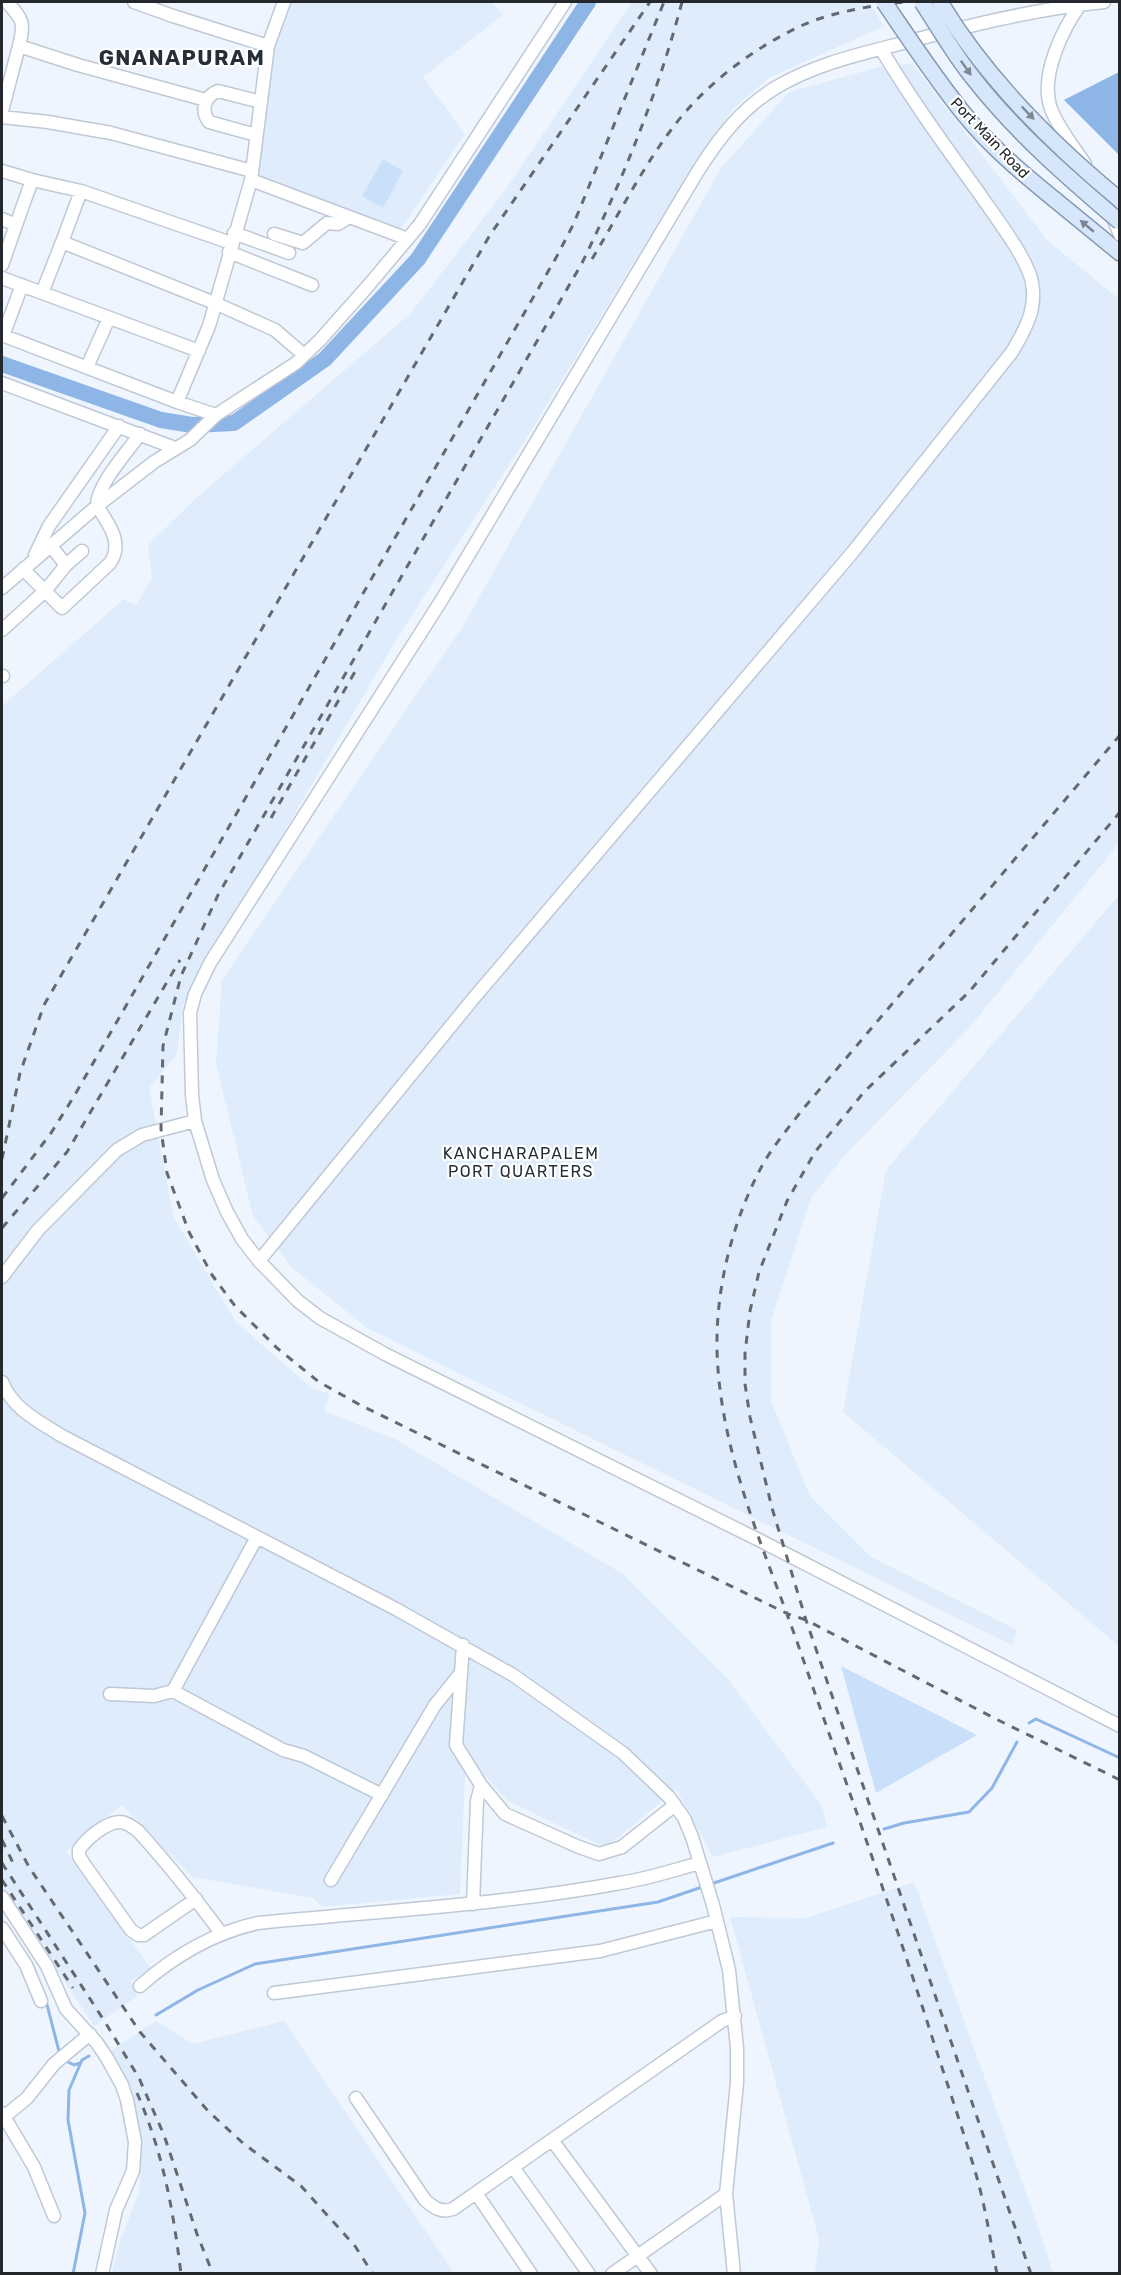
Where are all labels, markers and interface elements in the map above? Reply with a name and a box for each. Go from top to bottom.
district label: GNANAPURAM [99,45,265,70]
one-way arrow [960,59,972,75]
street label: Port Main Road [947,94,1033,182]
one-way arrow [1020,106,1034,120]
one-way arrow [1079,220,1095,233]
district label: KANCHARAPALEM PORT QUARTERS [443,1144,599,1181]

